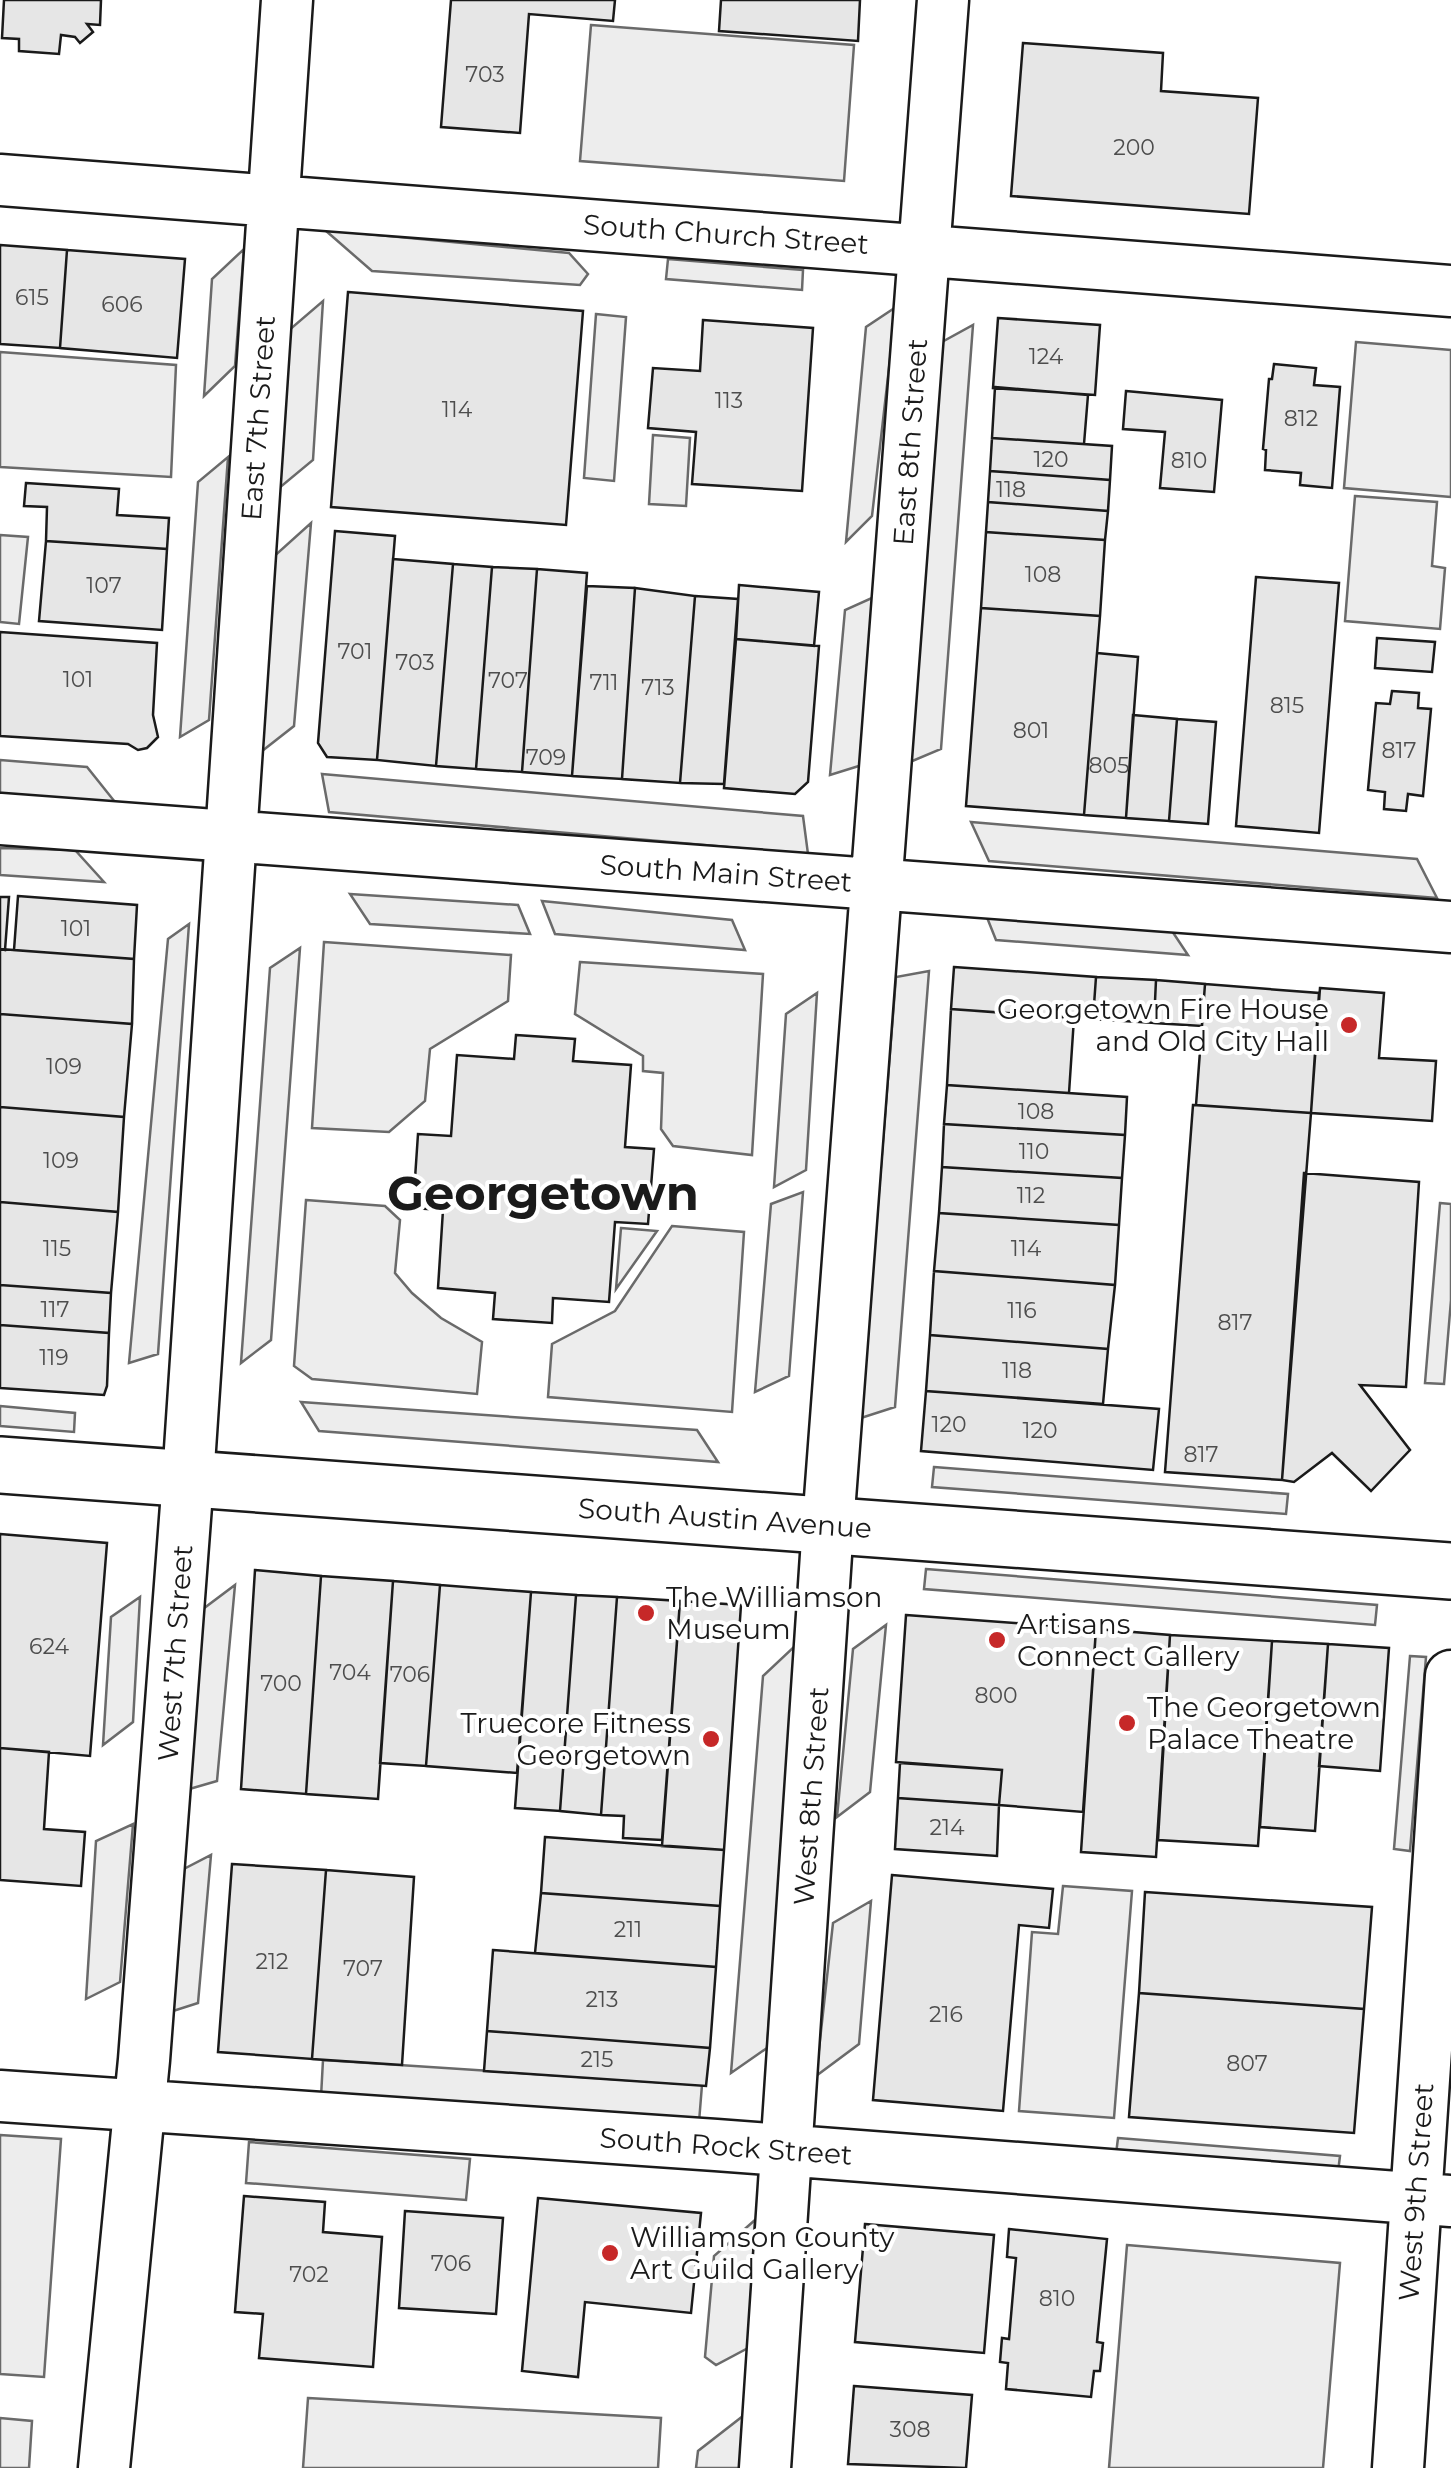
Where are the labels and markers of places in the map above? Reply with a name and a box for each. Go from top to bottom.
place label: Georgetown Fire House and Old City Hall [997,992,1329,1058]
marker: Georgetown Fire House and Old City Hall [1338,1014,1360,1036]
place label: The Williamson Museum [666,1580,882,1646]
marker: The Williamson Museum [635,1602,657,1624]
place label: Artisans Connect Gallery [1017,1607,1240,1673]
marker: Artisans Connect Gallery [986,1629,1008,1651]
place label: The Georgetown Palace Theatre [1147,1690,1381,1756]
place label: Truecore Fitness Georgetown [461,1706,691,1772]
marker: The Georgetown Palace Theatre [1116,1712,1138,1734]
marker: Truecore Fitness Georgetown [700,1728,722,1750]
place label: Williamson County Art Guild Gallery [630,2220,895,2286]
marker: Williamson County Art Guild Gallery [599,2242,621,2264]

